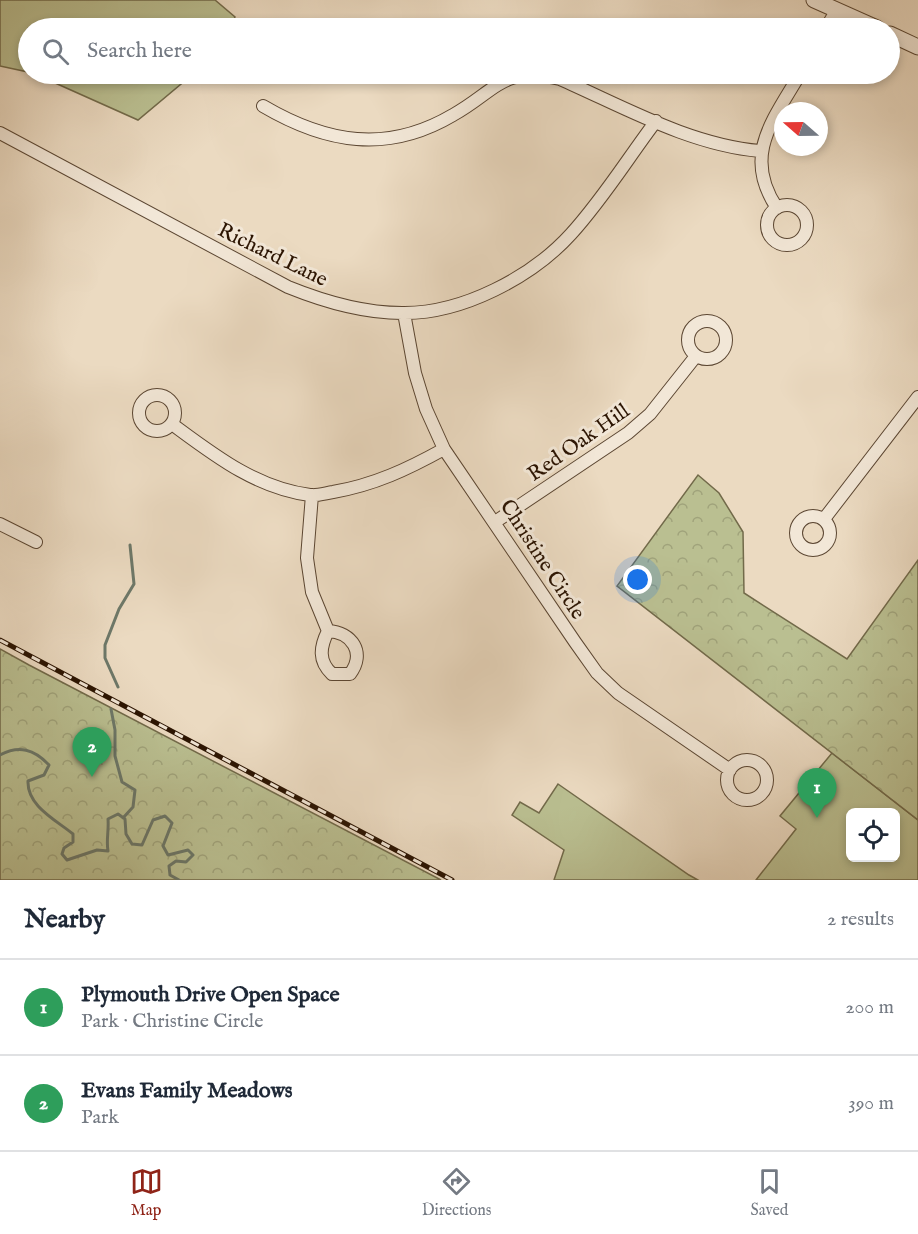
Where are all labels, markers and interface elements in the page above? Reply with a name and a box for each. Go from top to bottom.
search box [18,18,900,84]
icon: search [39,35,72,68]
text: Search here [87,37,192,65]
north arrow [774,102,828,156]
street label: Richard Lane [213,217,332,294]
street label: Red Oak Hill [522,398,635,488]
street label: Christine Circle [493,495,591,625]
your location [623,565,652,594]
pin: 2 [72,728,112,777]
pin: 1 [798,768,836,818]
map controls [846,808,900,862]
button: locate [846,808,900,862]
text: Nearby [24,903,105,936]
text: 2 results [827,907,894,932]
text: Plymouth Drive Open Space [81,981,340,1009]
text: 1 [40,995,47,1020]
text: 200 m [845,995,894,1020]
text: Park · Christine Circle [81,1009,263,1034]
text: Evans Family Meadows [81,1077,293,1105]
text: 2 [39,1091,48,1116]
text: 390 m [848,1091,894,1116]
text: Park [81,1105,119,1130]
tab: Map [130,1165,163,1221]
tab: Directions [422,1165,491,1221]
tab: Saved [751,1165,788,1221]

